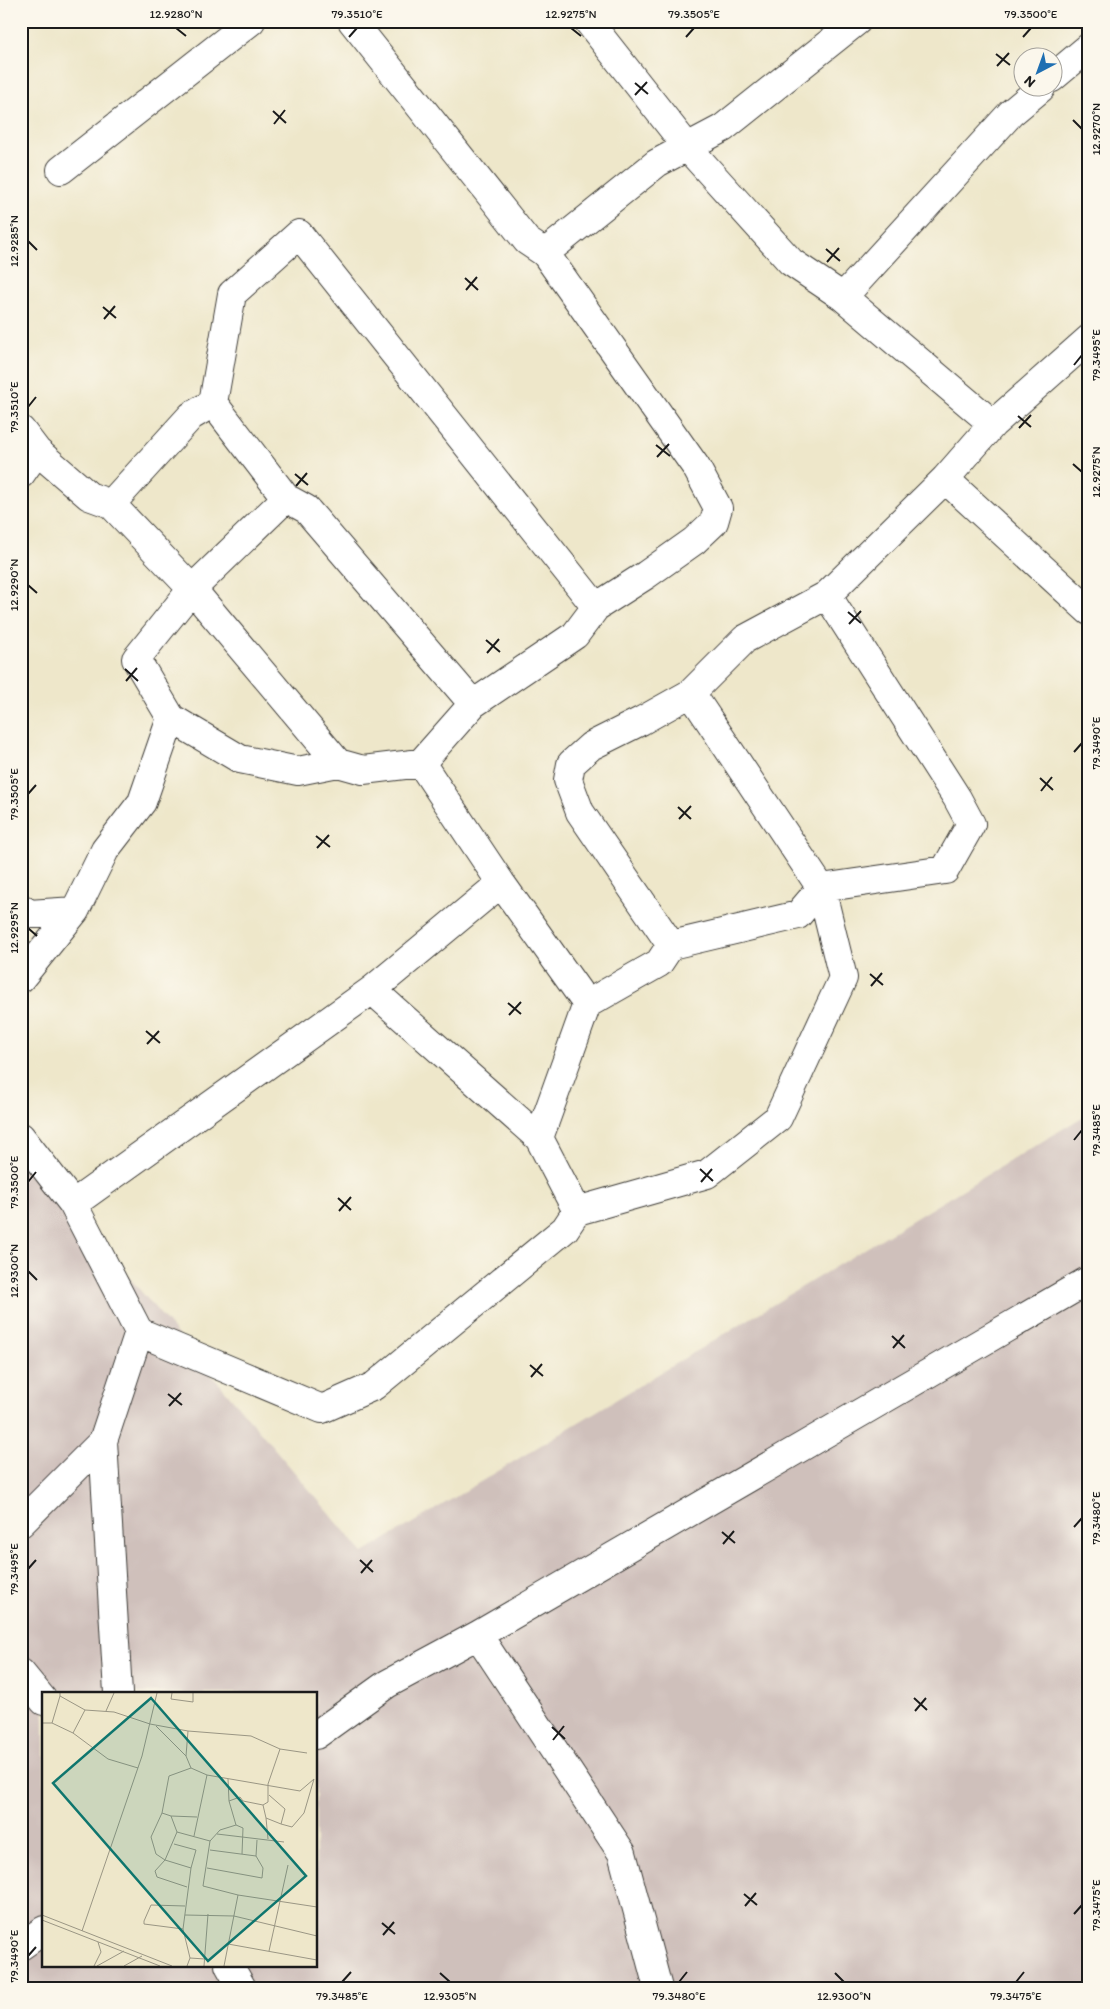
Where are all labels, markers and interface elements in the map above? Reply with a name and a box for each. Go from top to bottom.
text: 12.9280°N [149,7,203,21]
text: 79.3510°E [331,7,383,21]
text: 12.9275°N [545,7,597,21]
text: 79.3505°E [668,7,720,21]
text: 79.3500°E [1005,7,1058,21]
north arrow [1012,48,1062,98]
text: N [1021,72,1039,91]
text: 12.9270°N [1089,103,1103,155]
text: 12.9285°N [7,215,21,267]
text: 79.3495°E [1089,329,1103,381]
text: 79.3510°E [7,381,21,433]
text: 12.9275°N [1089,446,1103,498]
text: 12.9290°N [7,559,21,611]
text: 79.3490°E [1089,716,1103,769]
text: 79.3505°E [7,768,21,820]
text: 12.9295°N [7,902,21,954]
text: 79.3485°E [1089,1104,1103,1156]
text: 79.3500°E [7,1155,21,1208]
text: 12.9300°N [7,1244,21,1298]
text: 79.3480°E [1089,1491,1103,1545]
text: 79.3495°E [7,1543,21,1595]
inset map [42,1692,318,1966]
text: 79.3475°E [1089,1879,1103,1931]
text: 79.3490°E [7,1929,21,1982]
text: 79.3485°E [316,1989,368,2003]
text: 12.9305°N [424,1989,476,2003]
text: 79.3480°E [652,1989,706,2003]
text: 12.9300°N [817,1989,871,2003]
text: 79.3475°E [990,1989,1042,2003]

